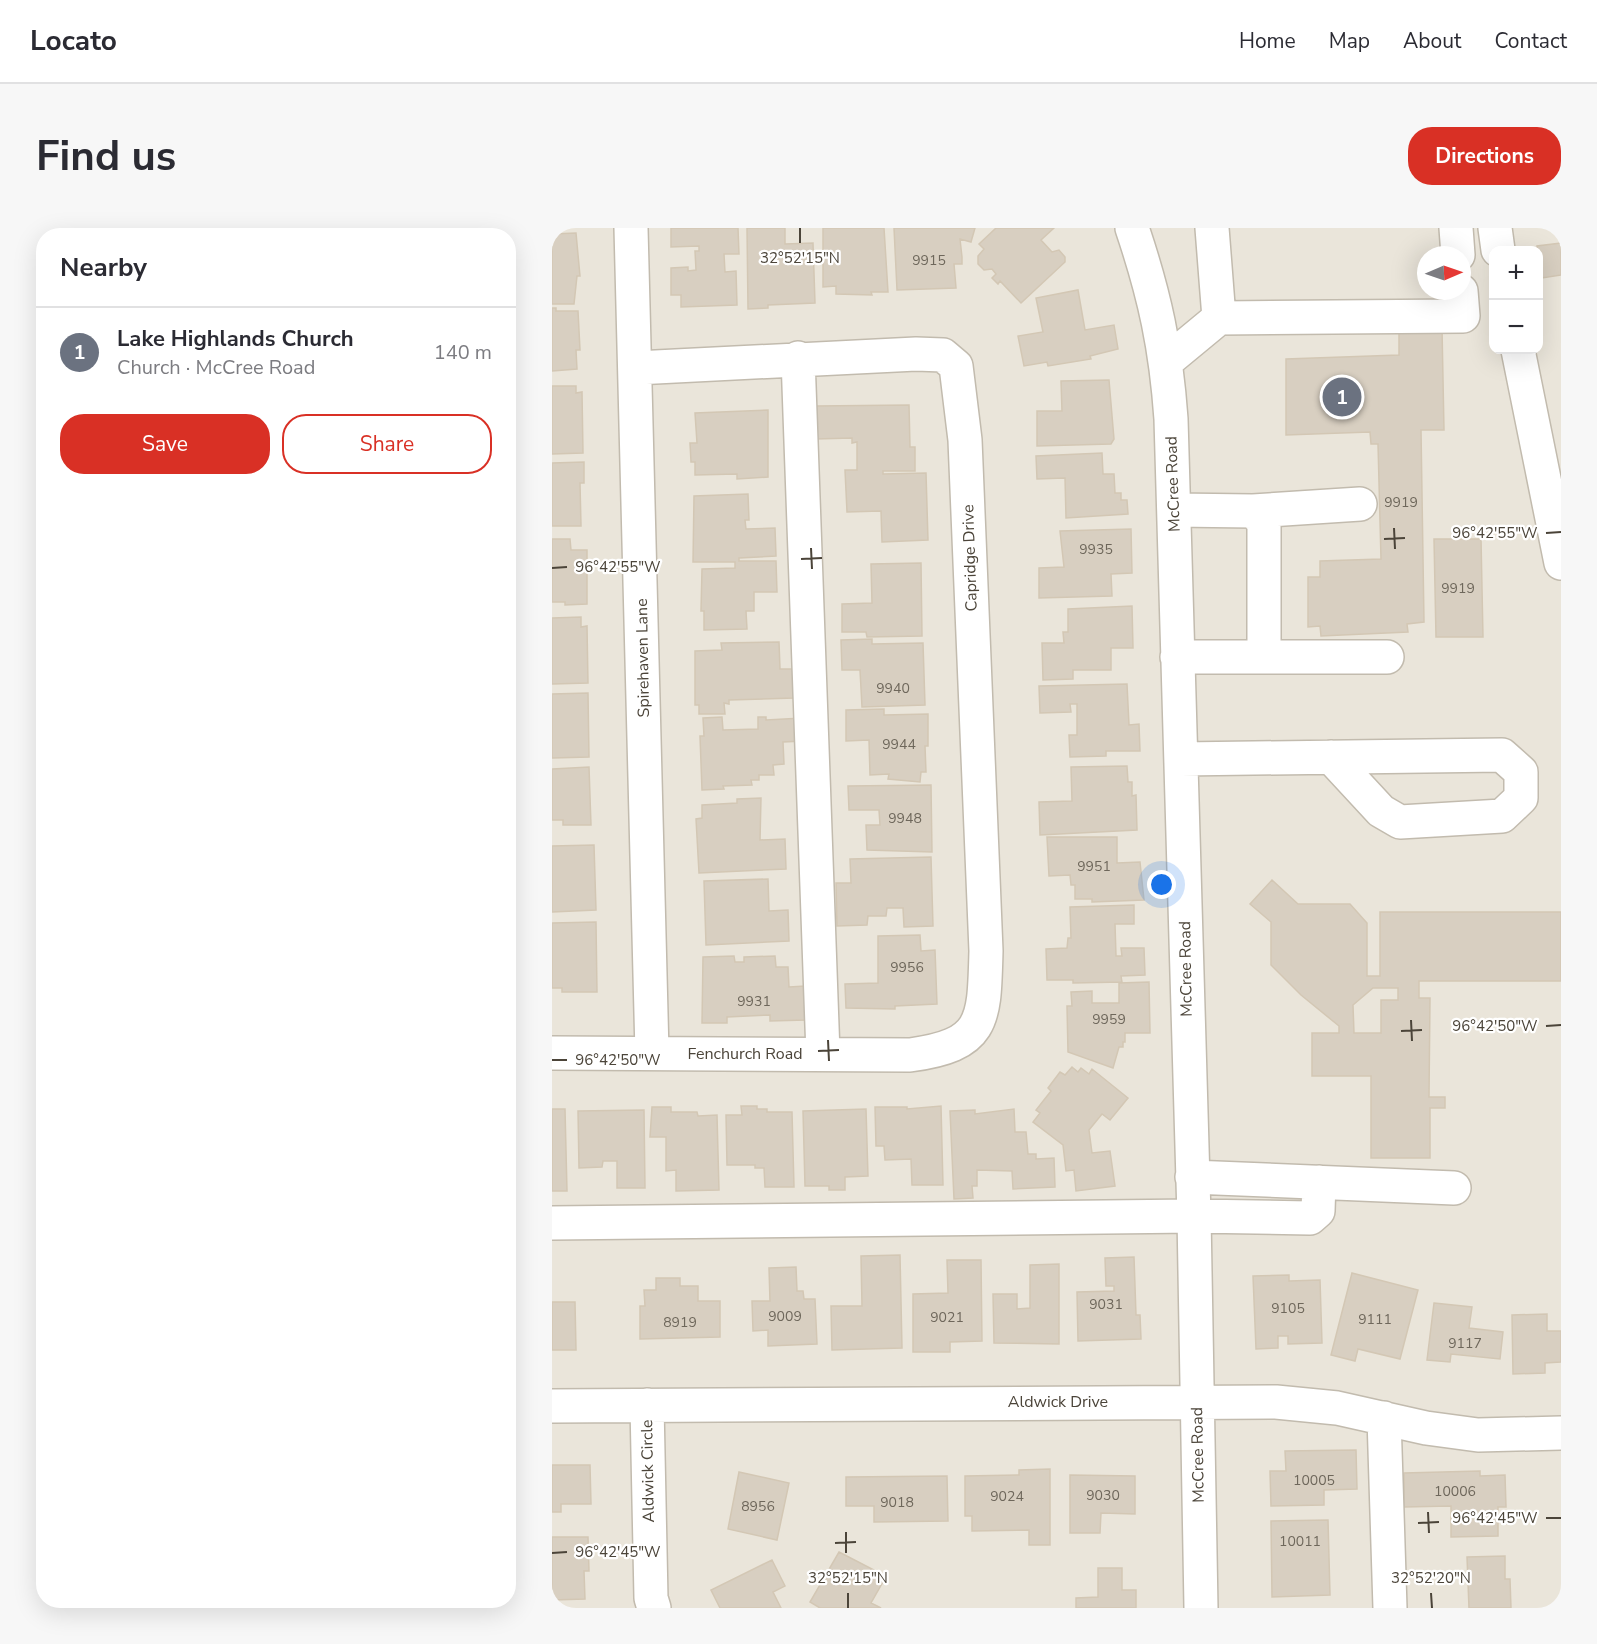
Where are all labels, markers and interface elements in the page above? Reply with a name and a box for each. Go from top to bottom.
text: Locato [30,22,117,60]
text: Home [1239,27,1296,55]
text: Map [1329,27,1370,55]
text: About [1403,27,1461,55]
text: Contact [1494,27,1567,55]
button: Directions [1408,127,1561,185]
text: Find us [36,128,176,185]
north arrow [1417,246,1471,300]
map controls [1489,246,1543,354]
button: + [1489,246,1543,300]
text: 32°52'15"N [760,248,840,268]
text: Nearby [60,250,147,285]
house number: 9915 [912,251,946,270]
button: − [1489,300,1543,354]
text: Lake Highlands Church [117,324,354,354]
text: 1 [74,339,86,366]
text: 140 m [434,339,492,366]
text: Church · McCree Road [117,354,315,381]
pin: 1 [1322,374,1362,420]
button: Save [60,414,270,474]
button: Share [282,414,492,474]
street label: McCree Road [1160,436,1186,532]
house number: 9919 [1384,493,1418,512]
street label: Capridge Drive [957,504,983,612]
text: 96°42'55"W [1452,523,1538,543]
house number: 9935 [1079,540,1113,559]
text: 96°42'55"W [575,557,661,577]
house number: 9919 [1441,579,1475,598]
street label: Spirehaven Lane [631,598,655,718]
house number: 9940 [876,679,910,698]
house number: 9944 [882,735,916,754]
house number: 9948 [888,809,922,828]
house number: 9951 [1077,857,1111,876]
your location [1147,870,1176,899]
street label: McCree Road [1174,921,1198,1017]
house number: 9956 [890,958,924,977]
house number: 9931 [737,992,771,1011]
house number: 9959 [1092,1010,1126,1029]
text: 96°42'50"W [1452,1016,1538,1036]
street label: Fenchurch Road [688,1043,803,1065]
text: 96°42'50"W [575,1050,661,1070]
house number: 9031 [1089,1295,1123,1314]
house number: 9105 [1271,1299,1305,1318]
house number: 9009 [768,1307,802,1326]
house number: 9021 [930,1308,964,1327]
house number: 9111 [1358,1310,1392,1329]
house number: 8919 [663,1313,697,1332]
house number: 9117 [1448,1334,1482,1353]
street label: Aldwick Drive [1008,1391,1108,1413]
street label: McCree Road [1186,1407,1210,1503]
street label: Aldwick Circle [636,1419,660,1523]
house number: 10005 [1293,1471,1335,1490]
house number: 10006 [1434,1482,1476,1501]
house number: 9030 [1086,1486,1120,1505]
house number: 9024 [990,1487,1024,1506]
house number: 9018 [880,1493,914,1512]
house number: 8956 [741,1497,775,1516]
text: 96°42'45"W [1452,1508,1538,1528]
house number: 10011 [1279,1532,1321,1551]
text: 96°42'45"W [575,1542,661,1562]
text: 32°52'15"N [808,1568,888,1588]
text: 32°52'20"N [1391,1568,1471,1588]

